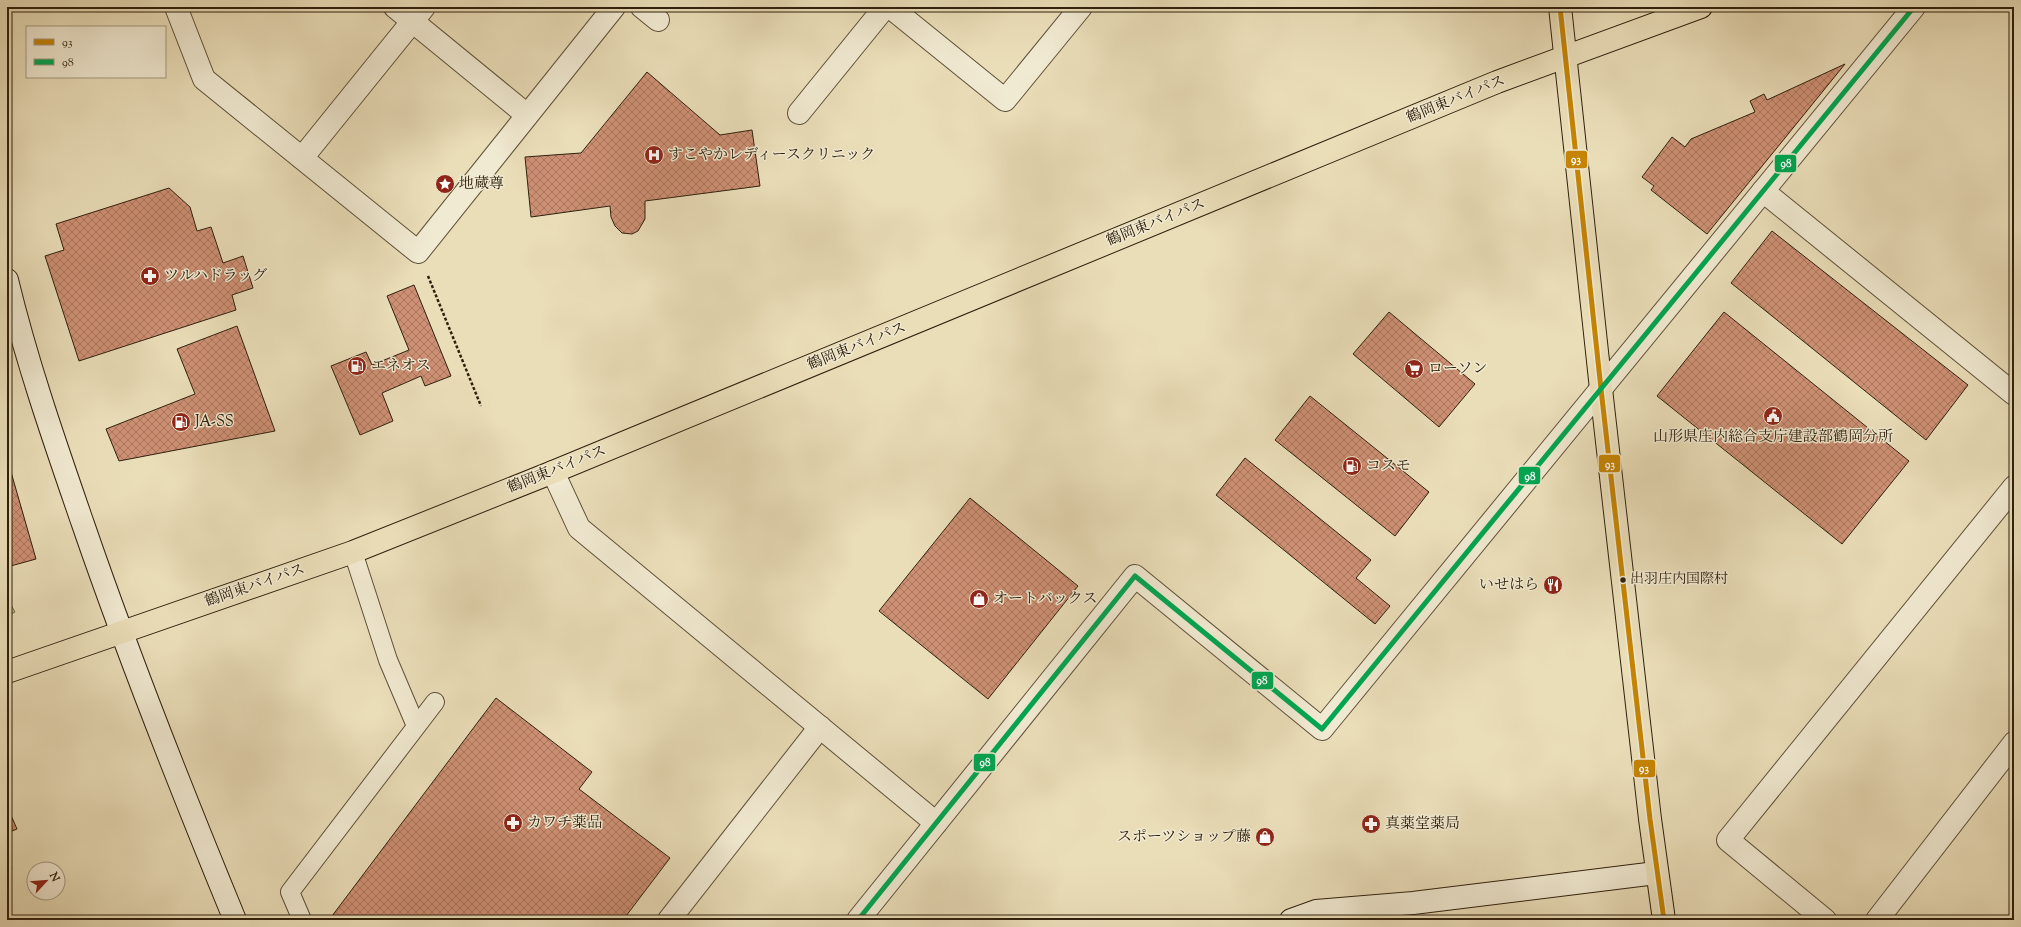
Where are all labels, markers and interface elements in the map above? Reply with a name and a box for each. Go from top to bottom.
legend [26,26,166,78]
text: 93 [62,34,73,52]
text: 98 [62,54,74,72]
street label: 鶴岡東バイパス [1404,71,1508,129]
hospital icon: すこやかレディースクリニック [643,144,665,166]
place label: すこやかレディースクリニック [668,145,875,166]
line badge: 93 [1565,150,1588,169]
text: 93 [1571,152,1581,168]
line badge: 98 [1774,154,1797,173]
text: 98 [1781,156,1792,172]
place icon: 地蔵尊 [434,173,456,195]
place label: 地蔵尊 [459,174,504,195]
street label: 鶴岡東バイパス [1104,194,1208,252]
pharmacy icon: ツルハドラッグ [139,265,161,287]
place label: ツルハドラッグ [164,266,267,287]
street label: 鶴岡東バイパス [805,318,909,376]
fuel station icon: エネオス [346,355,368,377]
place label: エネオス [371,356,431,377]
supermarket icon: ローソン [1403,358,1425,380]
place label: ローソン [1428,359,1487,380]
public building icon: 山形県庄内総合支庁建設部鶴岡分所 [1762,405,1784,427]
fuel station icon: JA-SS [170,411,192,433]
place label: JA-SS [194,412,234,433]
place label: 山形県庄内総合支庁建設部鶴岡分所 [1653,427,1893,448]
street label: 鶴岡東バイパス [505,441,609,499]
line badge: 93 [1598,454,1621,473]
fuel station icon: コスモ [1341,455,1363,477]
place label: コスモ [1366,456,1411,477]
text: 93 [1605,457,1615,473]
line badge: 98 [1518,466,1541,485]
text: 98 [1525,469,1536,485]
street label: 鶴岡東バイパス [202,559,308,613]
place label: 出羽庄内国際村 [1630,570,1728,590]
restaurant icon: いせはら [1542,574,1564,596]
place label: いせはら [1479,575,1539,596]
marker: 出羽庄内国際村 [1618,575,1628,585]
shop icon: オートバックス [968,588,990,610]
place label: オートバックス [993,589,1098,610]
line badge: 98 [1251,671,1274,690]
text: 98 [1257,673,1268,689]
line badge: 98 [973,753,996,772]
text: 98 [980,755,991,771]
line badge: 93 [1633,759,1656,778]
text: 93 [1639,761,1649,777]
pharmacy icon: カワチ薬品 [502,812,524,834]
place label: カワチ薬品 [527,813,602,834]
pharmacy icon: 真薬堂薬局 [1360,813,1382,835]
place label: 真薬堂薬局 [1385,814,1460,835]
shop icon: スポーツショップ藤 [1254,826,1276,848]
place label: スポーツショップ藤 [1117,827,1251,848]
north arrow [26,861,66,901]
text: N [45,869,63,885]

